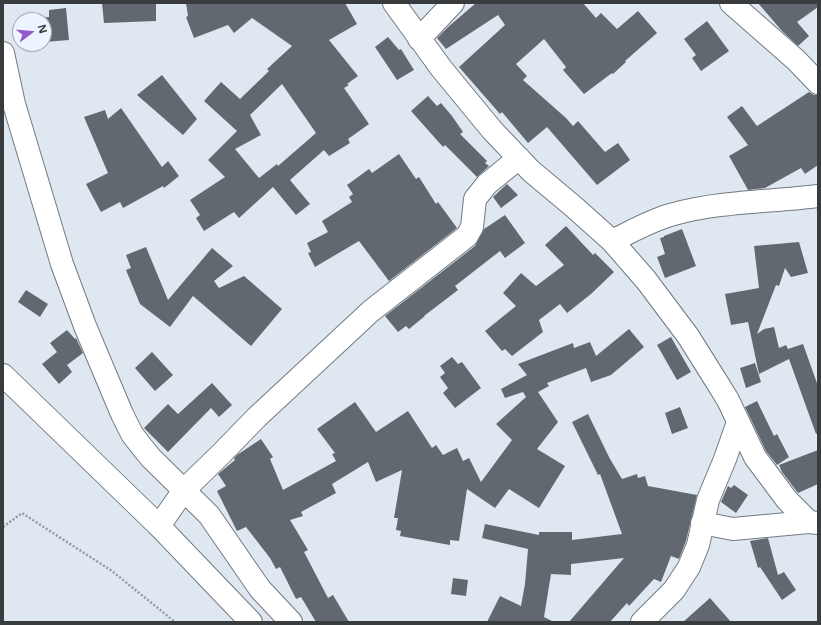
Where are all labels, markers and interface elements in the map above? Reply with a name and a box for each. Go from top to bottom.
north arrow [12,12,52,52]
text: N [35,22,51,35]

